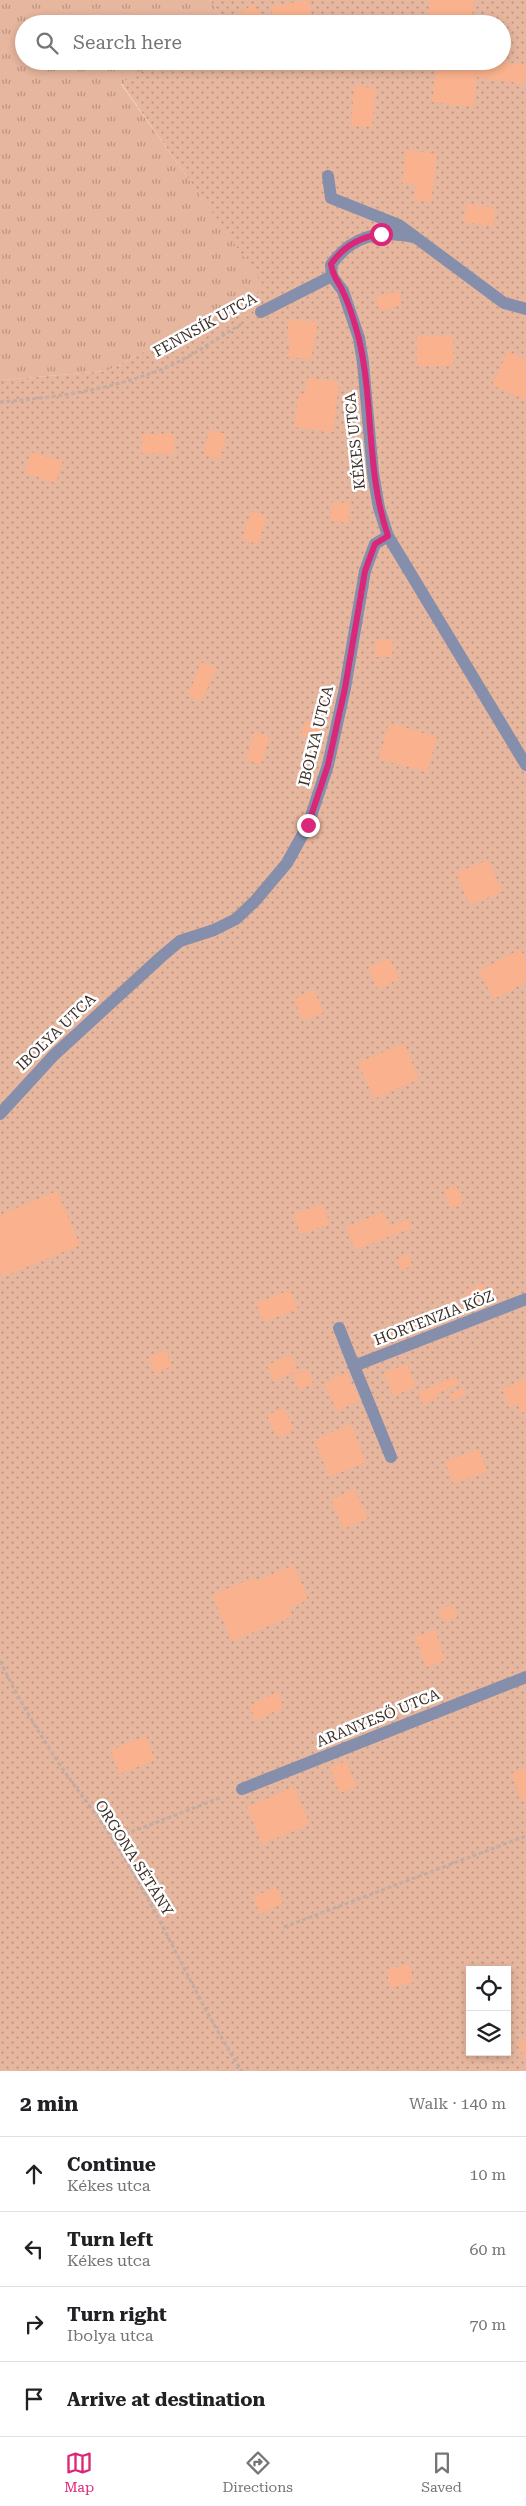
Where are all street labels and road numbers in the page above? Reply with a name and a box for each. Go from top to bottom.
street label: FENNSÍK UTCA [150,289,260,361]
street label: KÉKES UTCA [341,391,369,490]
street label: IBOLYA UTCA [295,683,337,788]
street label: IBOLYA UTCA [13,989,100,1074]
street label: HORTENZIA KÖZ [372,1287,496,1349]
street label: ARANYESŐ UTCA [313,1684,443,1751]
street label: ORGONA SÉTÁNY [91,1797,177,1920]

